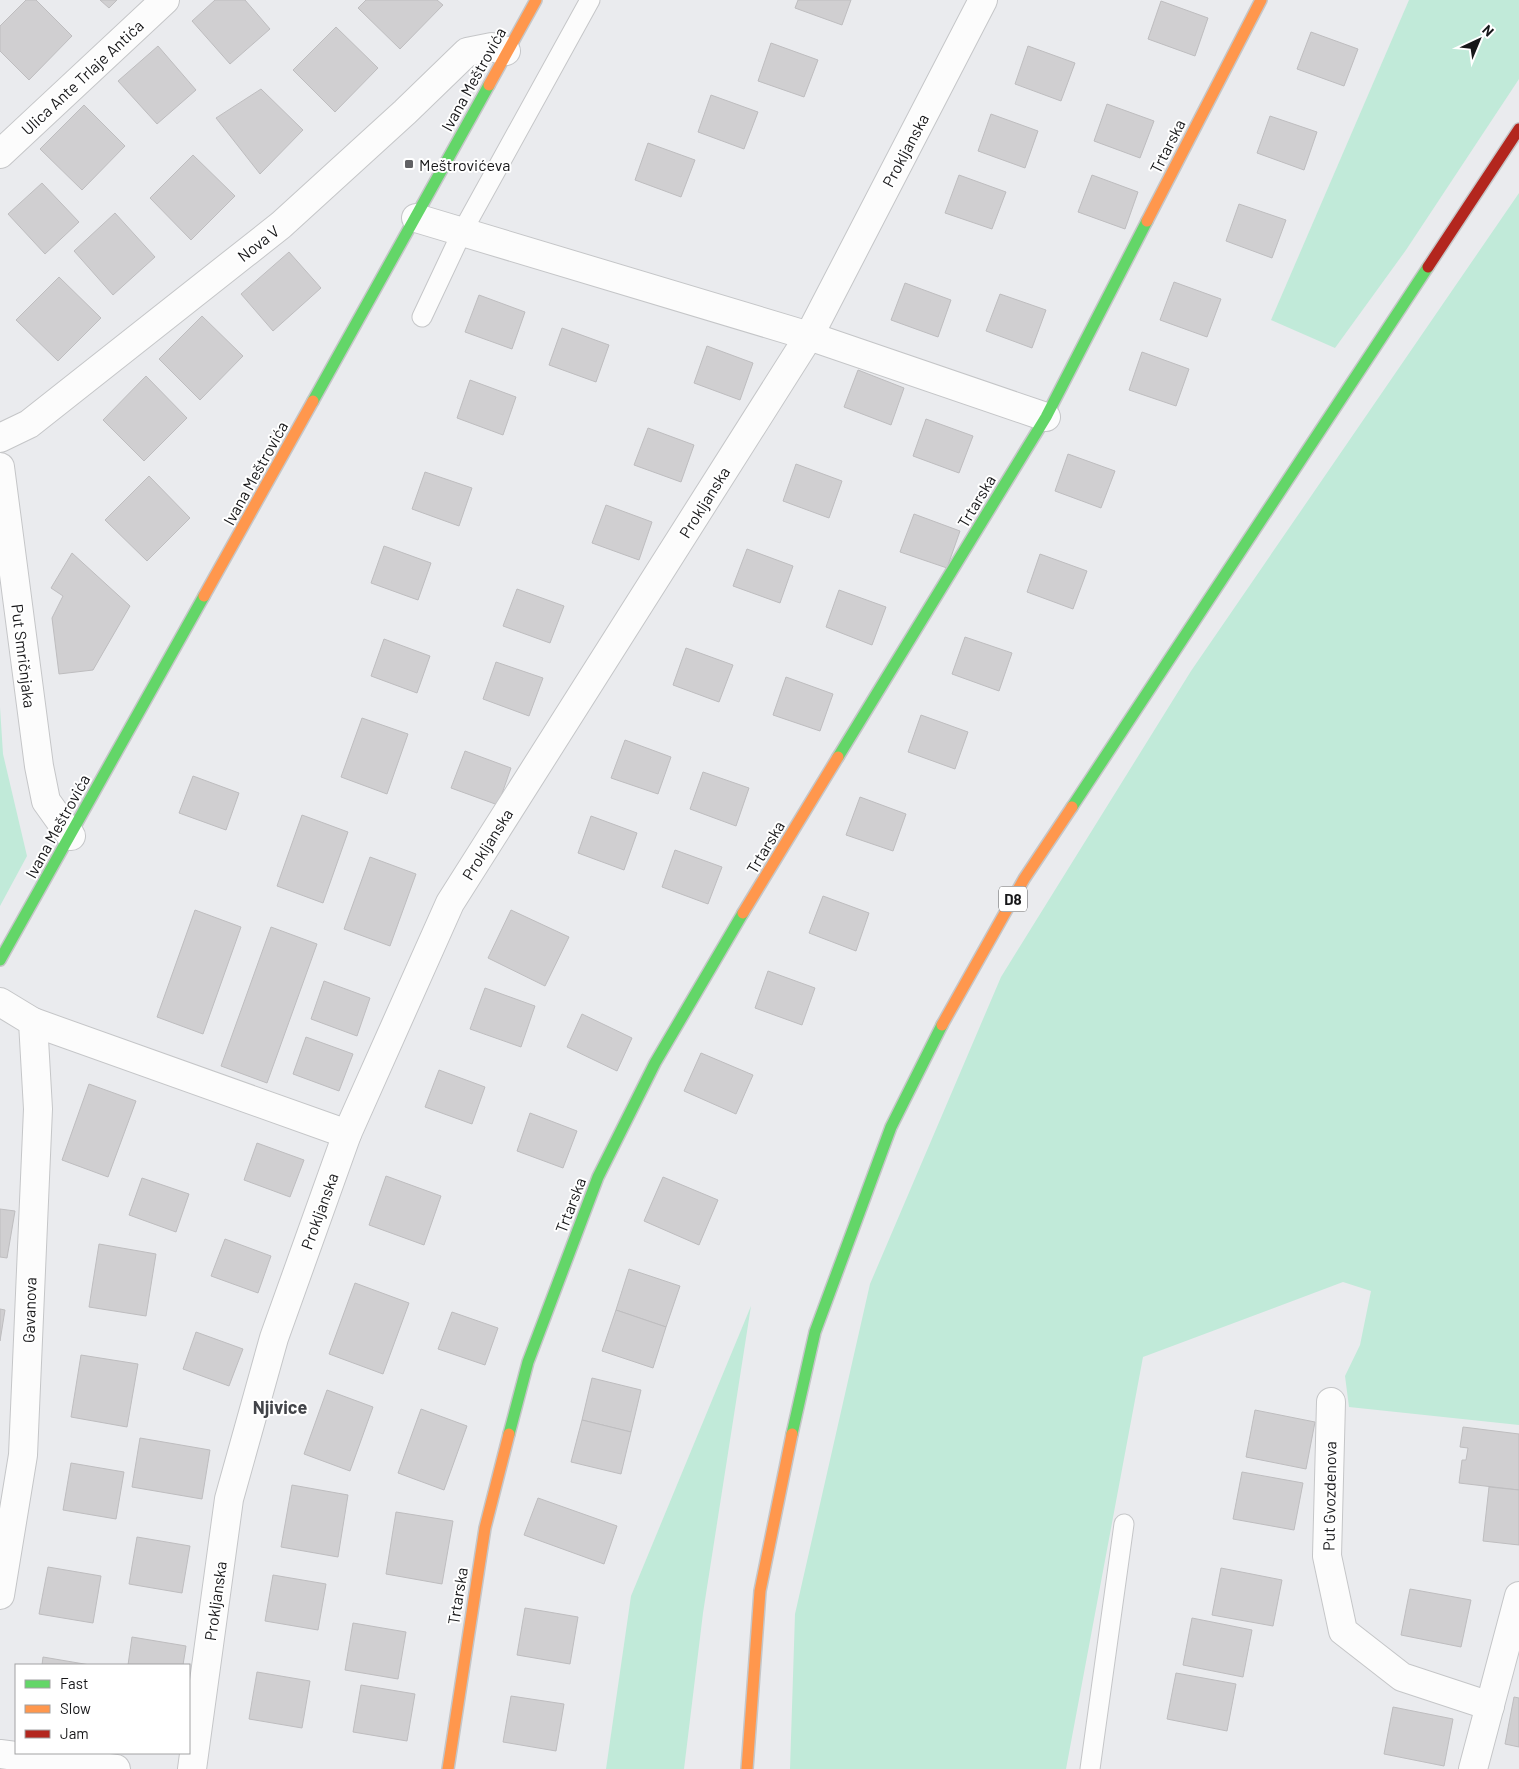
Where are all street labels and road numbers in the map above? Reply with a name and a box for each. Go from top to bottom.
street label: Ulica Ante Trlaje Antića [17,16,147,138]
street label: Ivana Meštrovića [437,24,509,134]
street label: Prokljanska [878,110,932,190]
street label: Trtarska [1145,116,1189,176]
street label: Nova V [233,221,283,265]
street label: Ivana Meštrovića [219,418,291,528]
street label: Prokljanska [675,463,733,541]
street label: Trtarska [953,471,999,531]
street label: Put Smričnjaka [8,603,40,709]
street label: Ivana Meštrovića [21,771,93,881]
street label: Prokljanska [458,805,516,883]
street label: Trtarska [742,817,788,877]
road number: D8 [999,886,1027,912]
street label: Prokljanska [296,1170,342,1252]
street label: Trtarska [551,1175,589,1235]
street label: Gavanova [18,1277,40,1343]
street label: Put Gvozdenova [1319,1441,1339,1551]
street label: Prokljanska [200,1560,230,1642]
street label: Trtarska [443,1566,471,1626]

